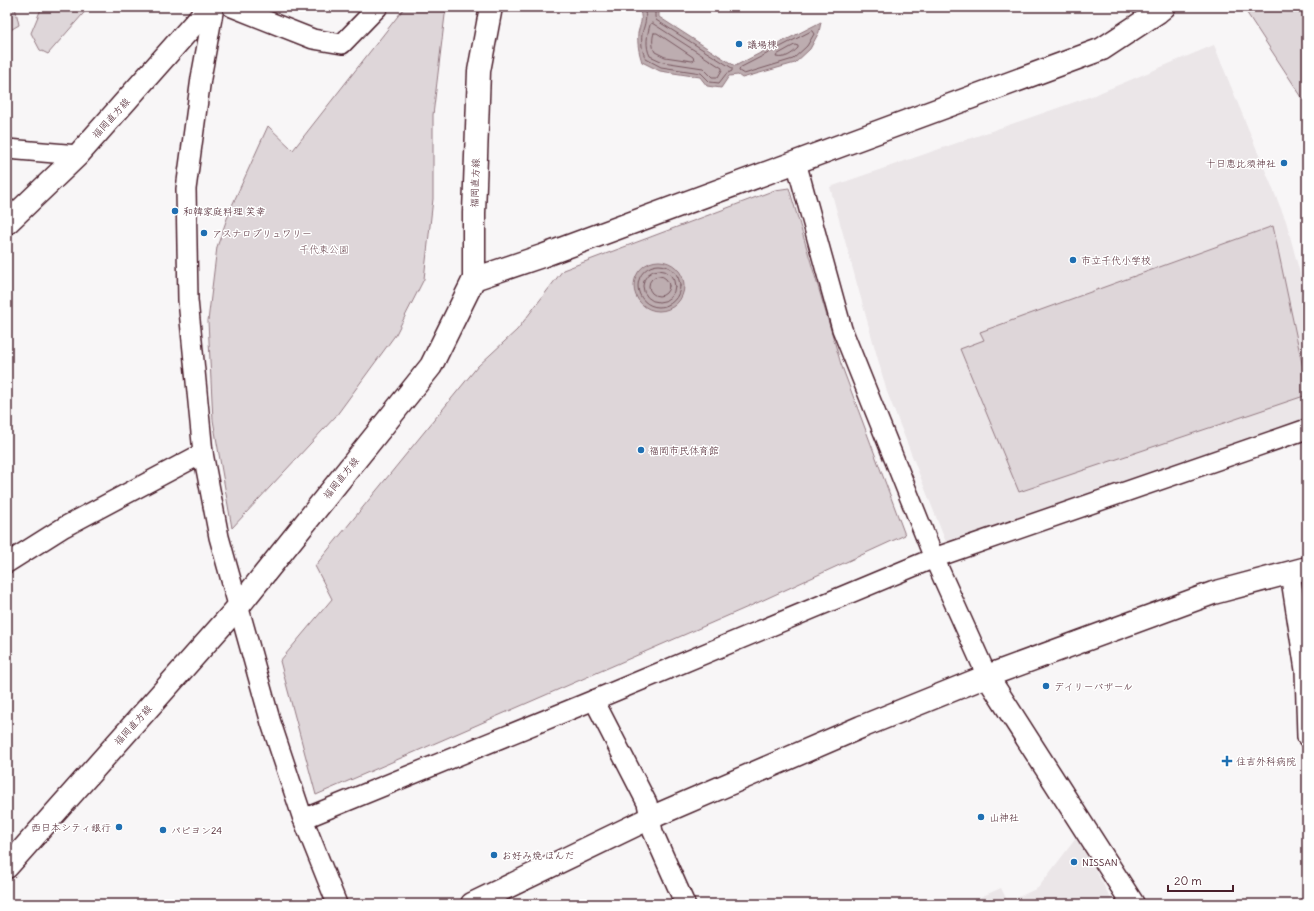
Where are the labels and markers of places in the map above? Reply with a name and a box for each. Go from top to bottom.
place label: 議場棟 [747,38,777,51]
marker: 議場棟 [734,39,744,49]
place label: 十日恵比須神社 [1206,157,1276,170]
marker: 十日恵比須神社 [1279,158,1289,168]
place label: 和韓家庭料理 笑幸 [183,205,265,218]
marker: 和韓家庭料理 笑幸 [170,206,180,216]
place label: アスナロプリュワリー [212,227,312,240]
marker: アスナロプリュワリー [199,228,209,238]
place label: 市立千代小学校 [1081,254,1151,267]
marker: 市立千代小学校 [1068,255,1078,265]
place label: 福岡市民体育館 [649,444,719,457]
marker: 福岡市民体育館 [636,445,646,455]
place label: デイリーバザール [1054,680,1133,693]
marker: デイリーバザール [1041,681,1051,691]
marker: 住吉外科病院 [1221,755,1233,767]
place label: 住吉外科病院 [1236,755,1296,768]
place label: 山神社 [989,811,1019,824]
marker: 山神社 [976,812,986,822]
place label: 西日本シティ銀行 [31,821,111,834]
marker: 西日本シティ銀行 [114,822,124,832]
place label: パピヨン24 [171,824,222,837]
marker: パピヨン24 [158,825,168,835]
place label: お好み焼 ほんだ [502,849,574,862]
marker: お好み焼 ほんだ [489,850,499,860]
place label: NISSAN [1082,856,1118,869]
marker: NISSAN [1069,857,1079,867]

